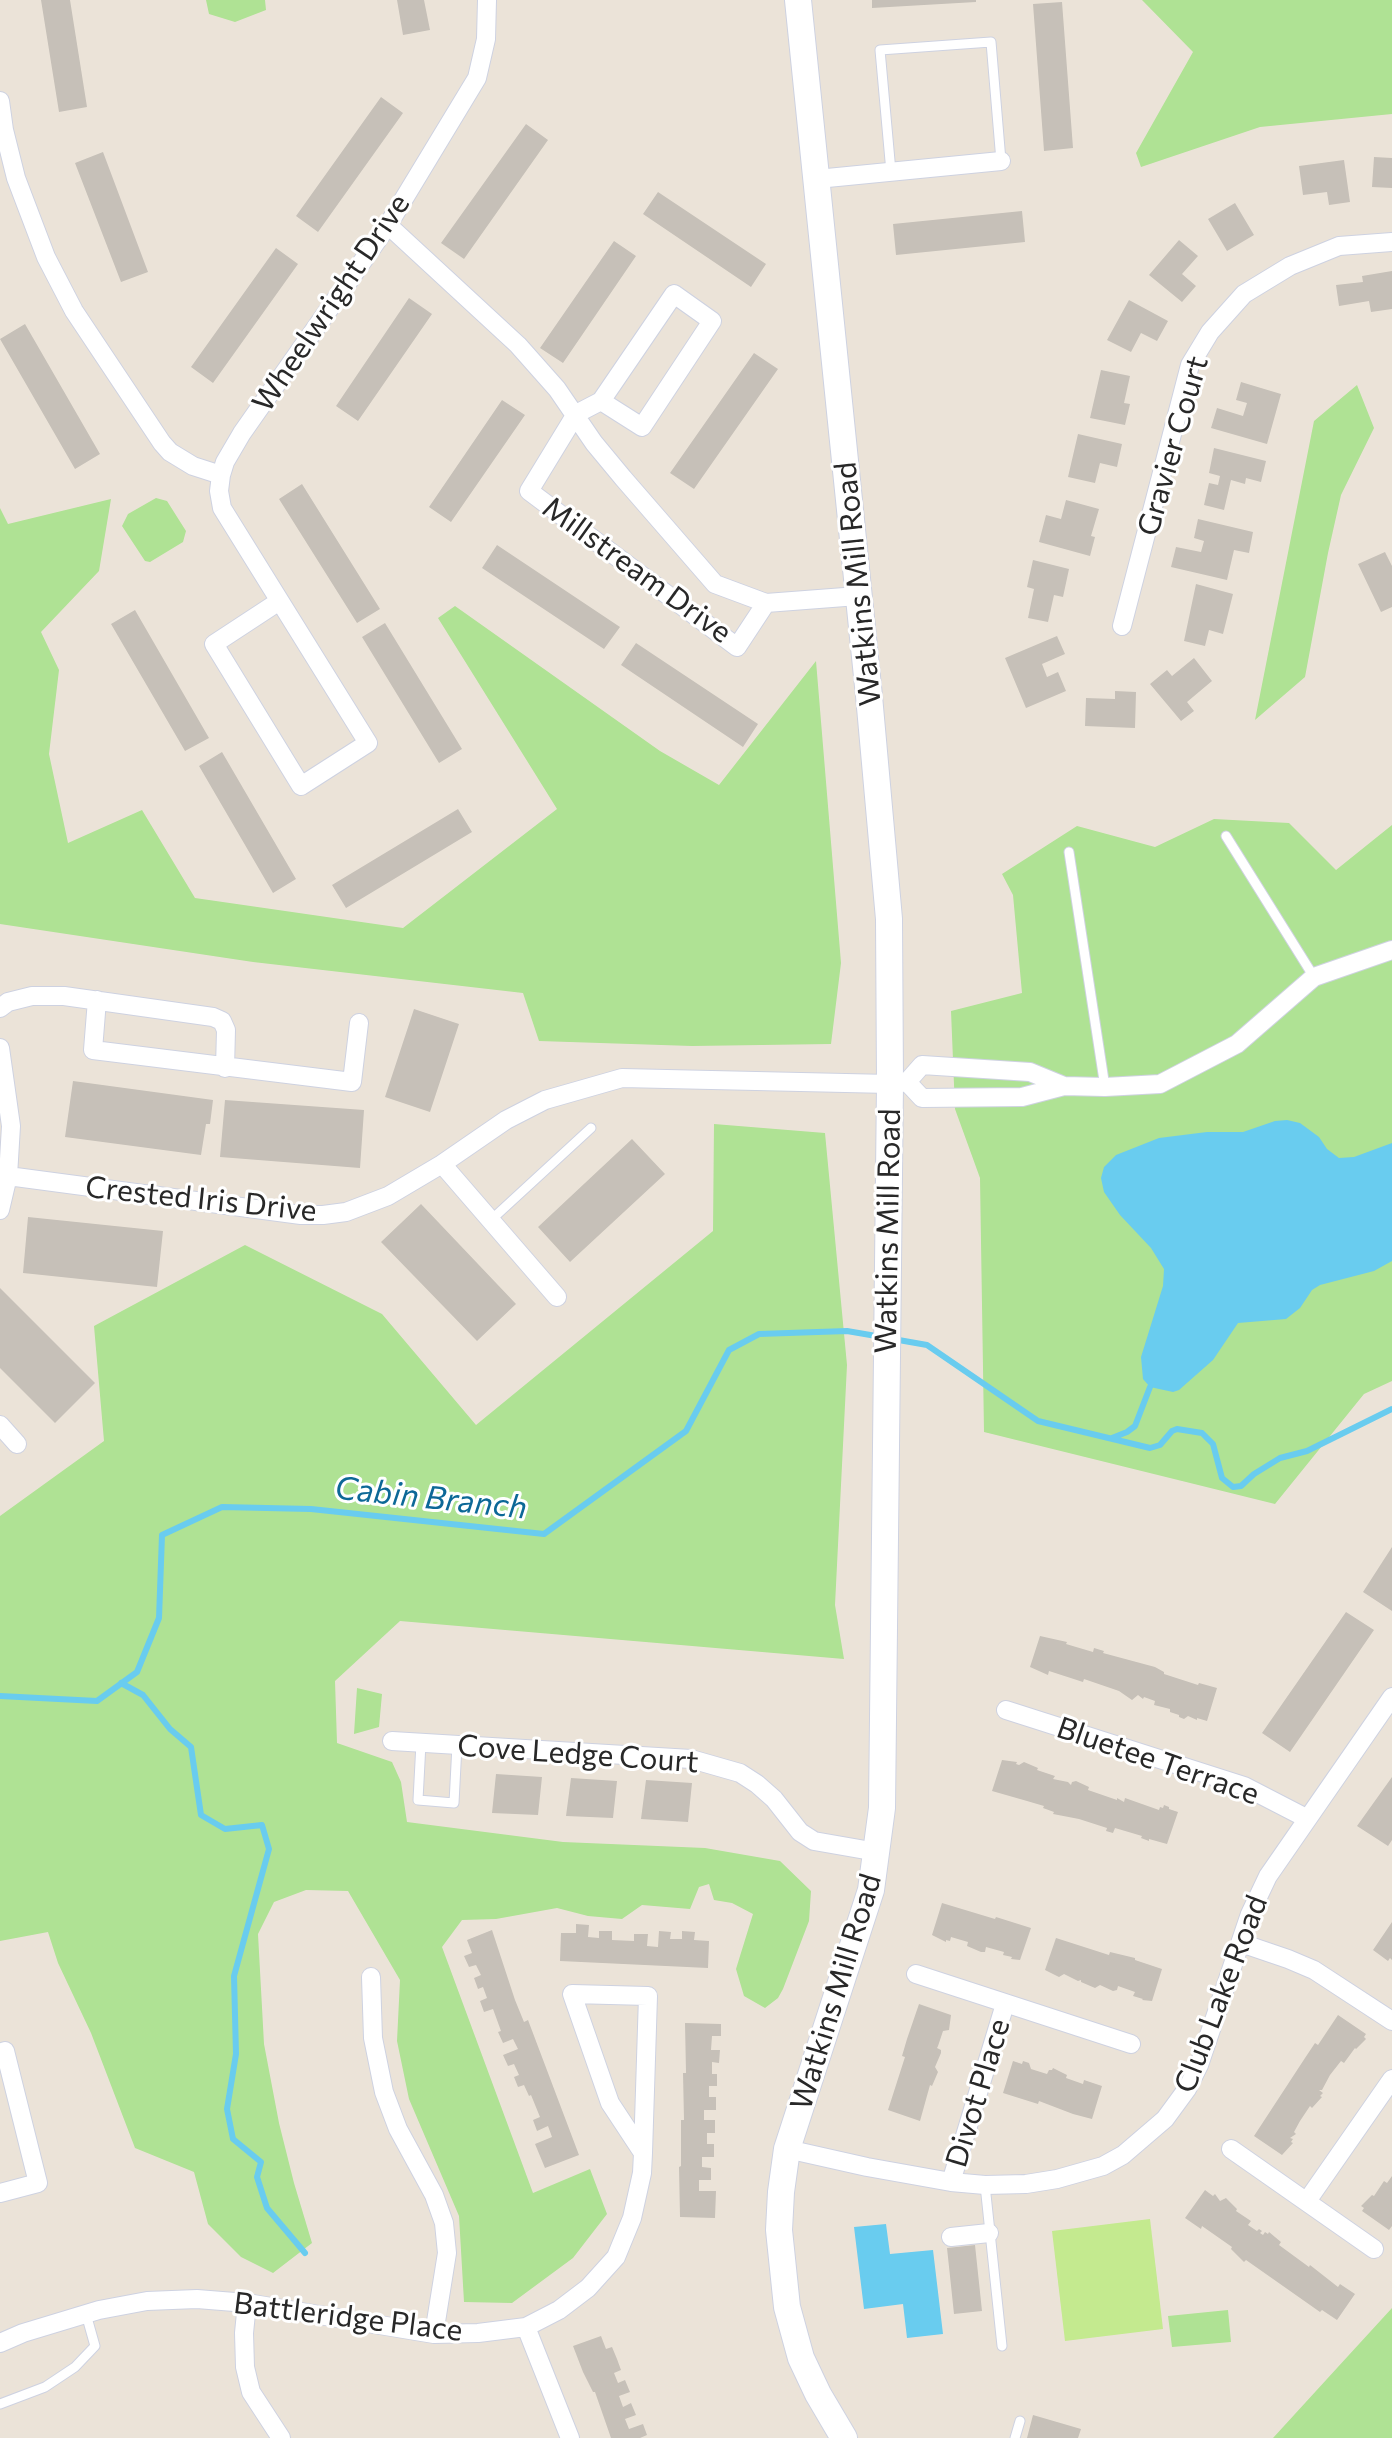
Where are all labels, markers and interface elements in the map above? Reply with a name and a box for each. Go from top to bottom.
street label: Wheelwright Drive [245,187,417,419]
street label: Gravier Court [1130,352,1216,540]
street label: Watkins Mill Road [827,460,889,708]
street label: Millstream Drive [535,489,739,651]
street label: Watkins Mill Road [868,1108,908,1354]
street label: Crested Iris Drive [84,1169,318,1229]
water label: Cabin Branch [333,1469,529,1527]
street label: Bluetee Terrace [1052,1710,1264,1812]
street label: Cove Ledge Court [456,1728,700,1780]
street label: Watkins Mill Road [783,1870,889,2114]
street label: Club Lake Road [1167,1890,1275,2098]
street label: Divot Place [938,2014,1018,2172]
street label: Battleridge Place [231,2285,465,2349]

